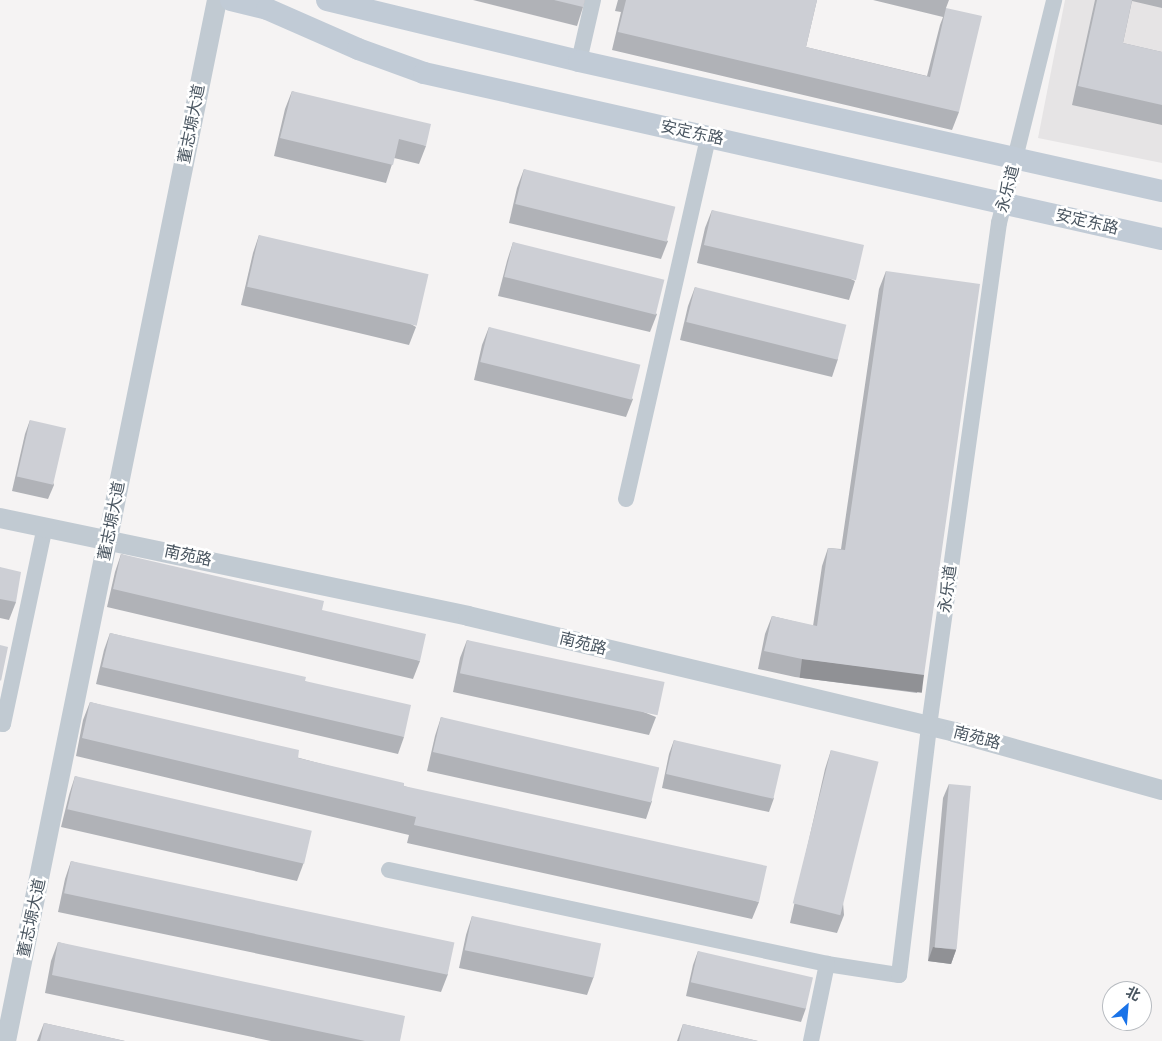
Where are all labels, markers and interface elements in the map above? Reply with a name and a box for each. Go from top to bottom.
street label: 董志塬大道 [175,83,209,165]
street label: 安定东路 [659,117,725,149]
street label: 永乐道 [993,163,1023,215]
street label: 安定东路 [1054,205,1120,239]
street label: 董志塬大道 [95,480,129,562]
street label: 南苑路 [163,542,213,570]
street label: 永乐道 [935,564,961,614]
street label: 南苑路 [557,629,609,659]
street label: 南苑路 [951,723,1003,753]
street label: 董志塬大道 [14,877,50,959]
north arrow [1102,981,1152,1031]
text: 北 [1123,982,1144,1005]

